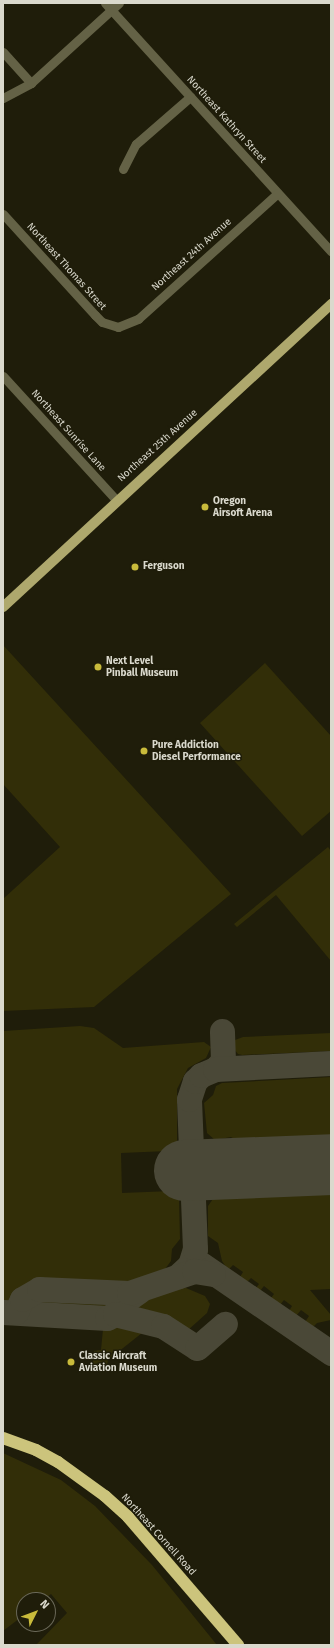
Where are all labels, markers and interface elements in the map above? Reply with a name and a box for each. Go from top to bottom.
street label: Northeast Kathryn Street [184,74,268,166]
street label: Northeast 24th Avenue [150,216,234,294]
street label: Northeast Thomas Street [24,221,108,313]
street label: Northeast Sunrise Lane [28,388,108,474]
street label: Northeast 25th Avenue [116,407,200,485]
place label: Oregon Airsoft Arena [213,495,272,518]
marker: Oregon Airsoft Arena [200,502,210,512]
place label: Ferguson [143,561,184,573]
marker: Ferguson [130,562,140,572]
place label: Next Level Pinball Museum [106,655,178,678]
marker: Next Level Pinball Museum [93,662,103,672]
place label: Pure Addiction Diesel Performance [152,739,241,762]
marker: Pure Addiction Diesel Performance [139,746,149,756]
place label: Classic Aircraft Aviation Museum [79,1350,157,1374]
marker: Classic Aircraft Aviation Museum [66,1357,76,1367]
street label: Northeast Cornell Road [118,1492,198,1578]
north arrow [16,1592,56,1632]
text: N [37,1597,52,1611]

